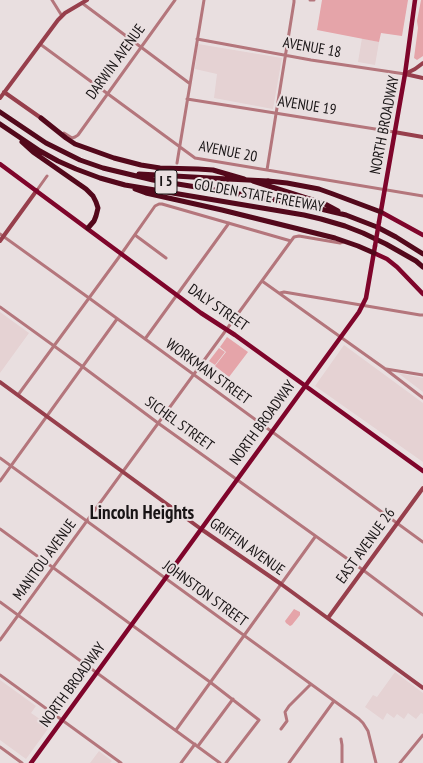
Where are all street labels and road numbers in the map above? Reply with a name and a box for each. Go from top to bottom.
street label: DARWIN AVENUE [83,21,149,103]
street label: AVENUE 18 [281,34,343,62]
street label: NORTH BROADWAY [367,74,403,176]
street label: AVENUE 19 [277,93,337,119]
street label: AVENUE 20 [197,138,259,166]
road number: I 5 [155,170,177,194]
street label: GOLDEN STATE FREEWAY [193,176,325,216]
street label: DALY STREET [184,281,252,335]
street label: WORKMAN STREET [162,335,254,409]
street label: NORTH BROADWAY [226,377,300,469]
street label: SICHEL STREET [141,393,217,455]
street label: EAST AVENUE 26 [333,505,399,587]
street label: GRIFFIN AVENUE [206,515,288,579]
street label: MANITOU AVENUE [10,516,80,604]
street label: JOHNSTON STREET [159,557,251,631]
street label: NORTH BROADWAY [36,639,110,731]

